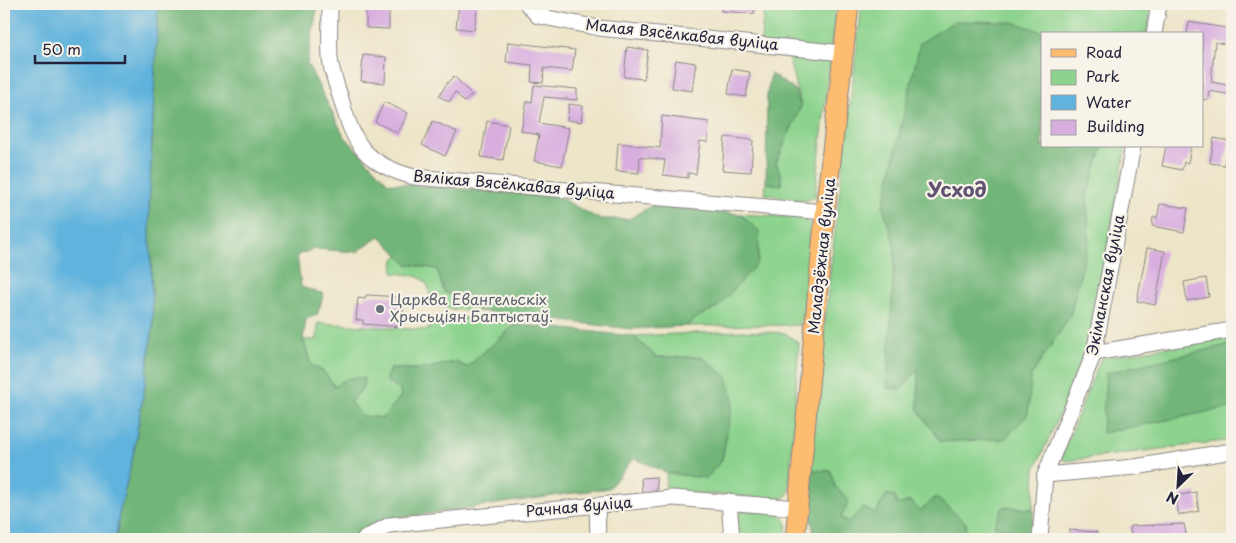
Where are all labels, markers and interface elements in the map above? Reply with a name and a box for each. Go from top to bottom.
street label: Малая Вясёлкавая вуліца [584,12,781,55]
scale bar [35,32,125,64]
legend [1041,32,1204,148]
text: 50 m [42,37,81,60]
text: Road [1086,40,1122,63]
text: Park [1086,64,1120,87]
text: Water [1086,90,1131,113]
text: Building [1086,114,1145,137]
street label: Вялікая Вясёлкавая вуліца [412,163,617,204]
district label: Усход [926,174,987,204]
street label: Маладзёжная вуліца [801,176,840,335]
street label: Экіманская вуліца [1080,212,1130,357]
place label: Царква Евангельскіх Хрысьціян Баптыстаў. [390,287,553,327]
marker: Царква Евангельскіх Хрысьціян Баптыстаў. [374,303,386,315]
north arrow [1154,460,1204,510]
text: N [1163,486,1182,510]
street label: Рачная вуліца [525,489,634,522]

